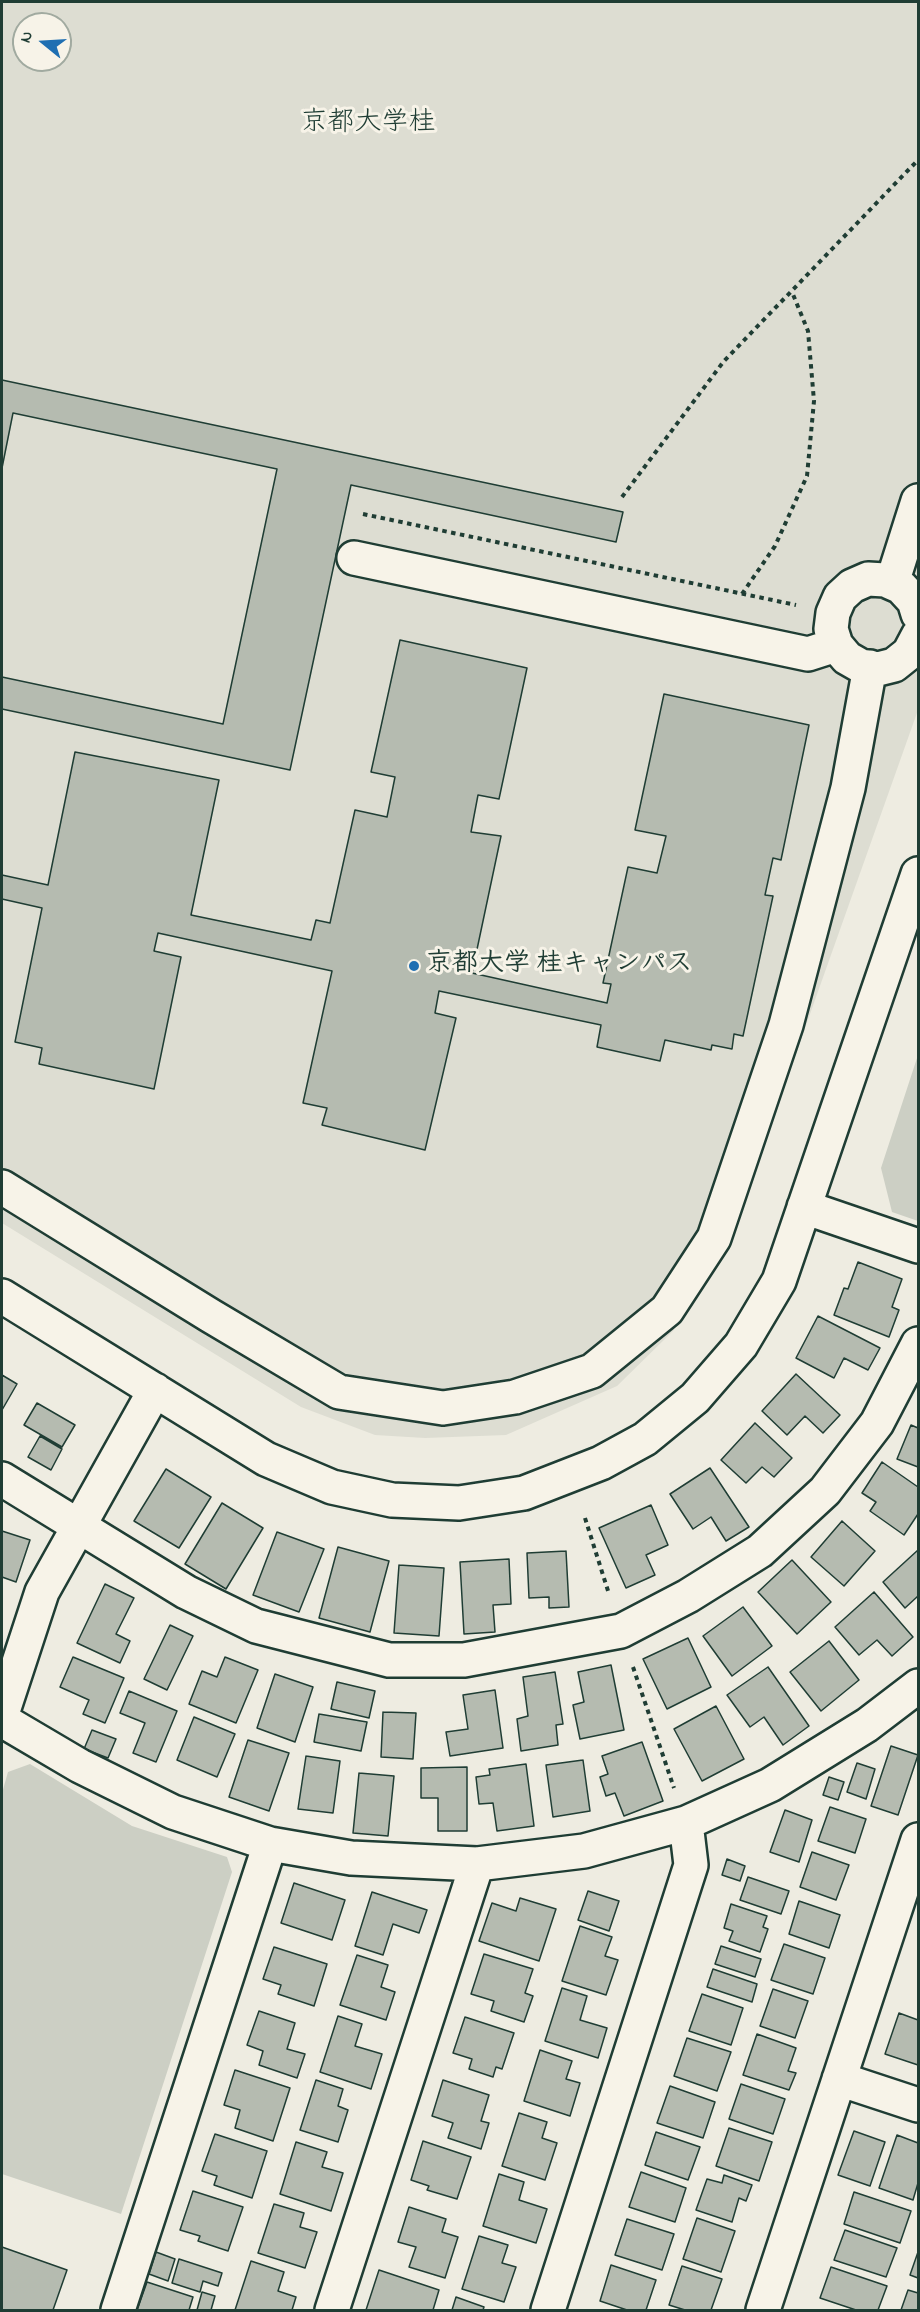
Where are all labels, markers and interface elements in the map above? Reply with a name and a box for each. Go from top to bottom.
north arrow [12,12,72,72]
text: N [14,28,40,46]
district label: 京都大学桂 [301,109,435,141]
place label: 京都大学 桂キャンパス [426,950,692,982]
marker: 京都大学 桂キャンパス [407,959,421,973]

